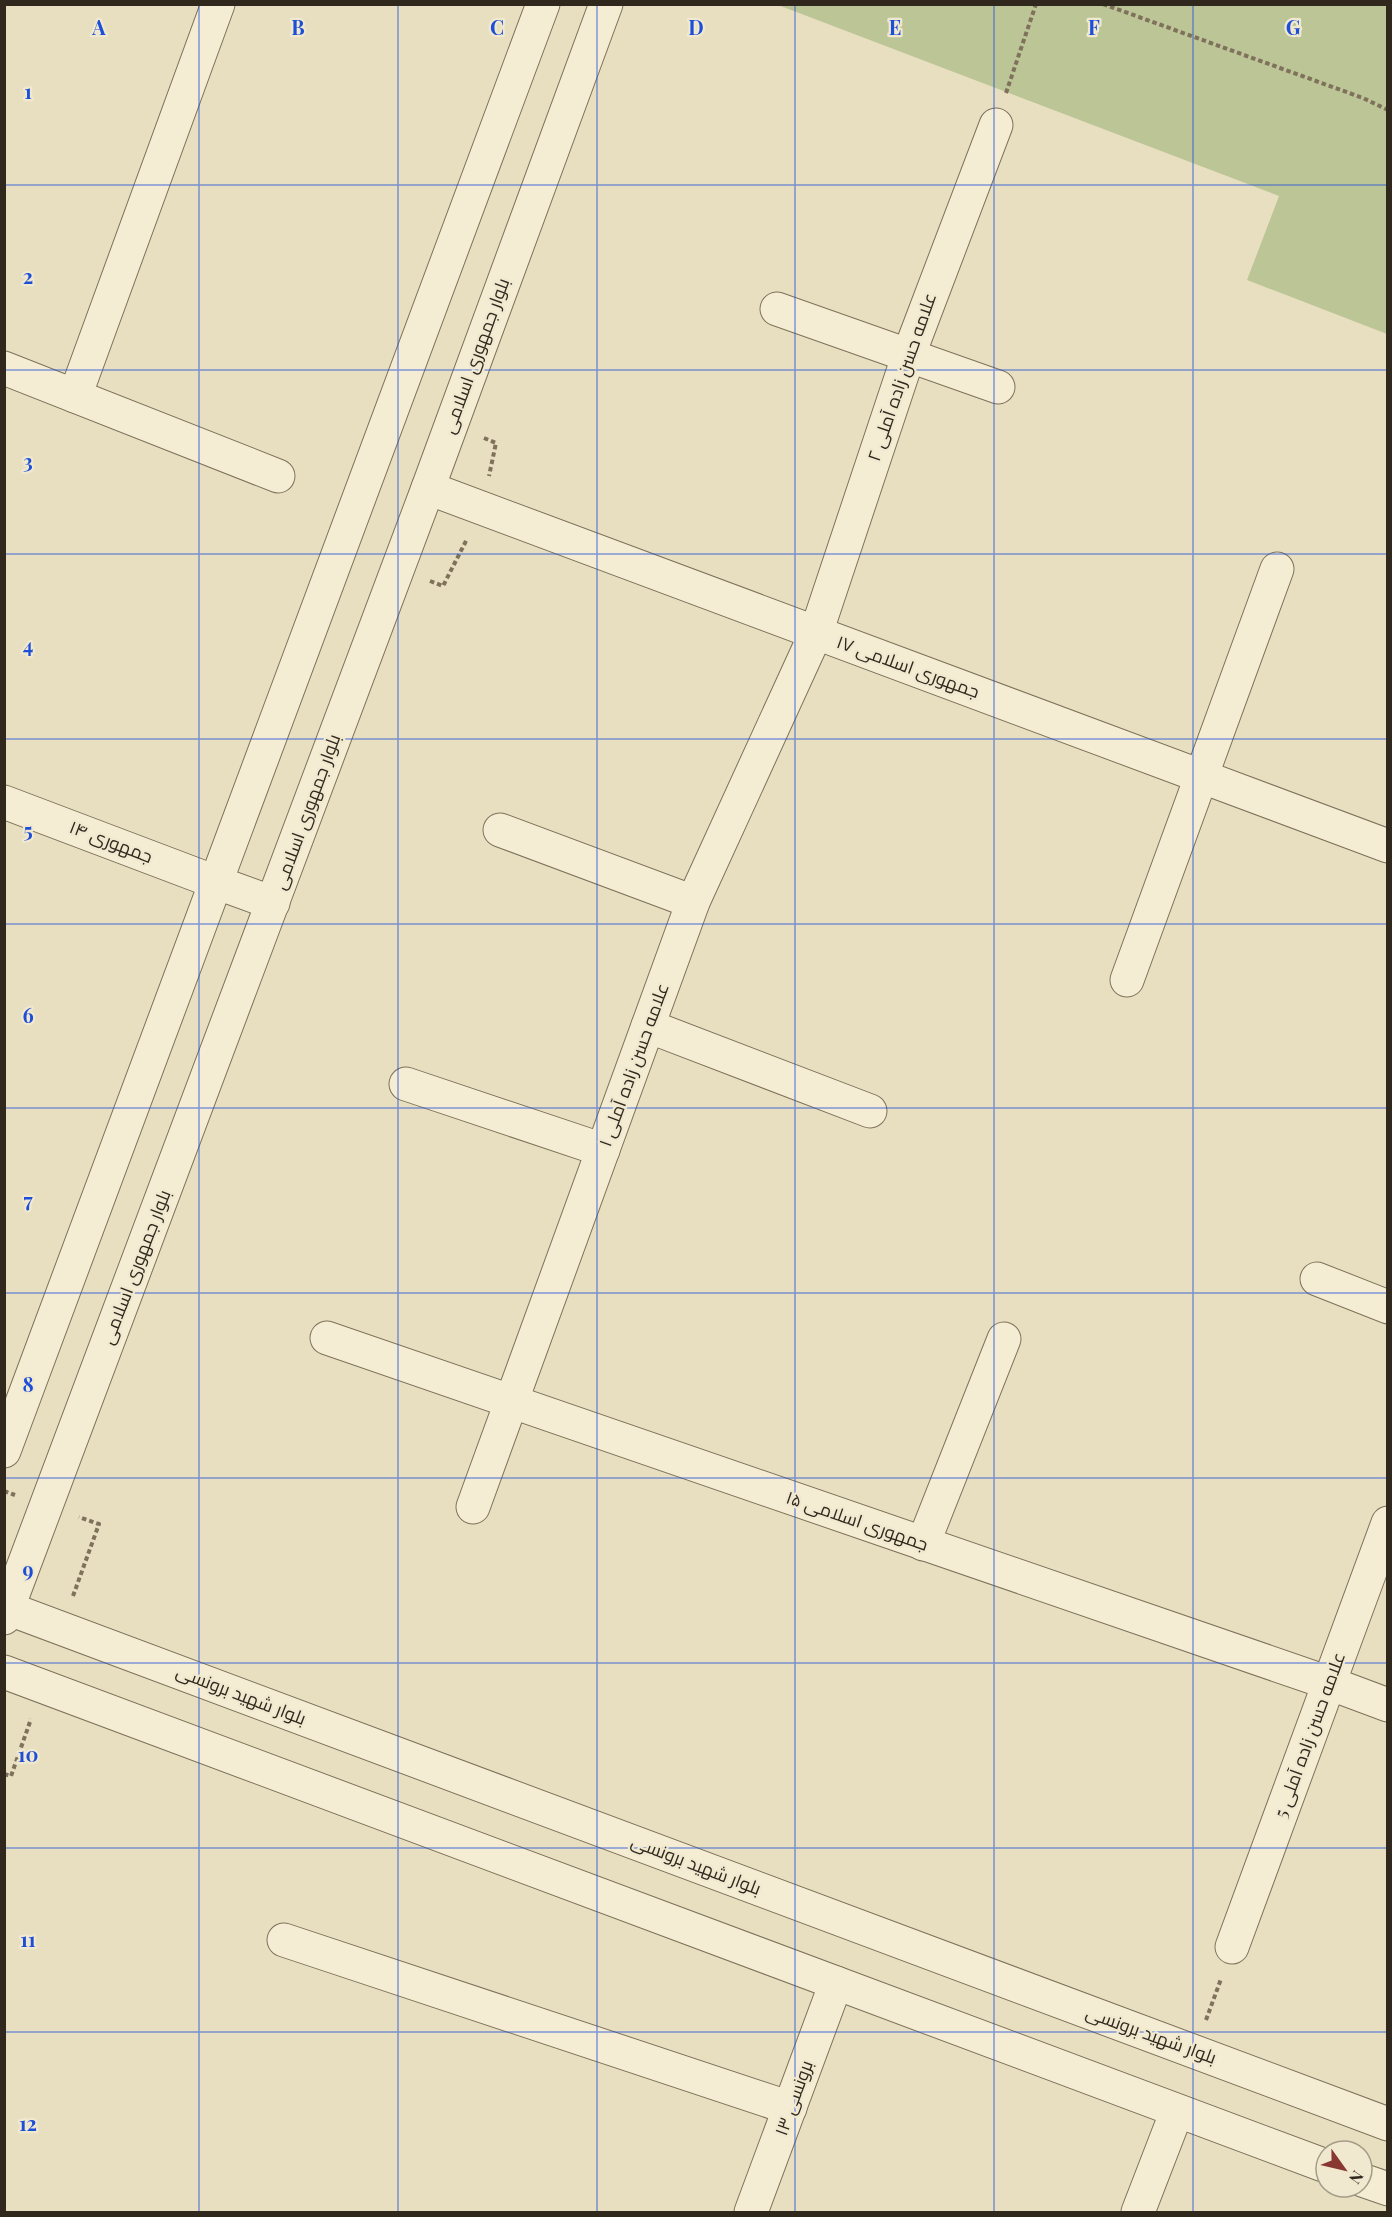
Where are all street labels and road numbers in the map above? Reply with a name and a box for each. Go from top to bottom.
street label: بلوار جمهوری اسلامی [436,275,514,437]
street label: علامه حسن زاده آملی ۲ [861,289,941,464]
street label: جمهوری اسلامی ۱۷ [834,629,983,703]
street label: بلوار جمهوری اسلامی [267,731,345,893]
street label: جمهوری ۱۴ [66,814,156,868]
street label: علامه حسن زاده آملی ۱ [592,979,674,1150]
street label: بلوار جمهوری اسلامی [95,1186,176,1347]
street label: جمهوری اسلامی ۱۵ [783,1484,932,1556]
street label: علامه حسن زاده آملی 5 [1268,1649,1350,1821]
street label: بلوار شهید برونسی [173,1658,310,1730]
street label: بلوار شهید برونسی [628,1828,765,1900]
street label: بلوار شهید برونسی [1083,1999,1220,2069]
street label: برونسی ۱۳ [768,2057,818,2139]

